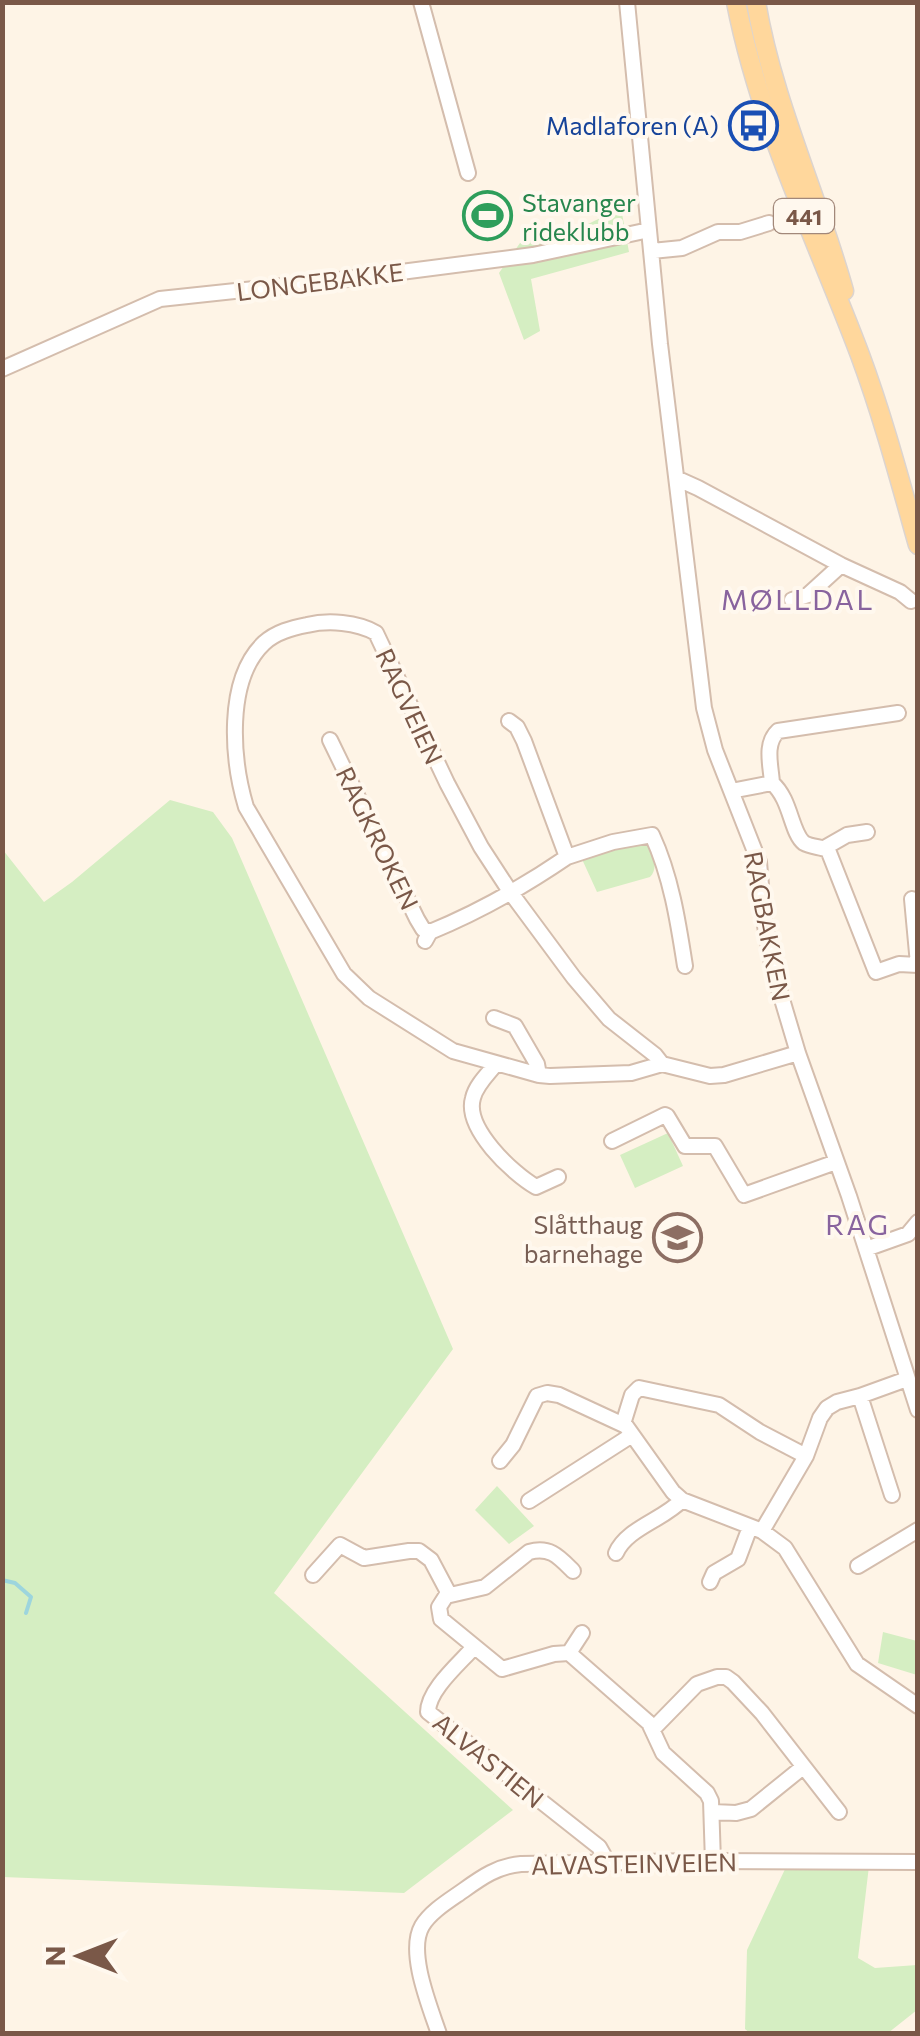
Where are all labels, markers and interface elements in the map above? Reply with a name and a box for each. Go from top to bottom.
bus stop icon: Madlaforen (A) [728,99,780,151]
place label: Madlaforen (A) [546,110,719,140]
place label: Stavanger rideklubb [522,187,636,246]
sports icon: Stavanger rideklubb [461,190,513,242]
road number: 441 [774,199,834,233]
street label: LONGEBAKKE [235,256,405,306]
district label: MØLLDAL [721,582,875,616]
street label: RAGVEIEN [370,643,450,769]
street label: RAGKROKEN [330,761,426,915]
street label: RAGBAKKEN [739,848,797,1004]
district label: RAG [825,1207,891,1241]
place label: Slåtthaug barnehage [524,1209,643,1268]
school or university icon: Slåtthaug barnehage [652,1212,704,1264]
street label: ALVASTIEN [428,1706,550,1814]
street label: ALVASTEINVEIEN [531,1846,737,1880]
north arrow [30,1906,130,2006]
text: N [37,1946,71,1967]

